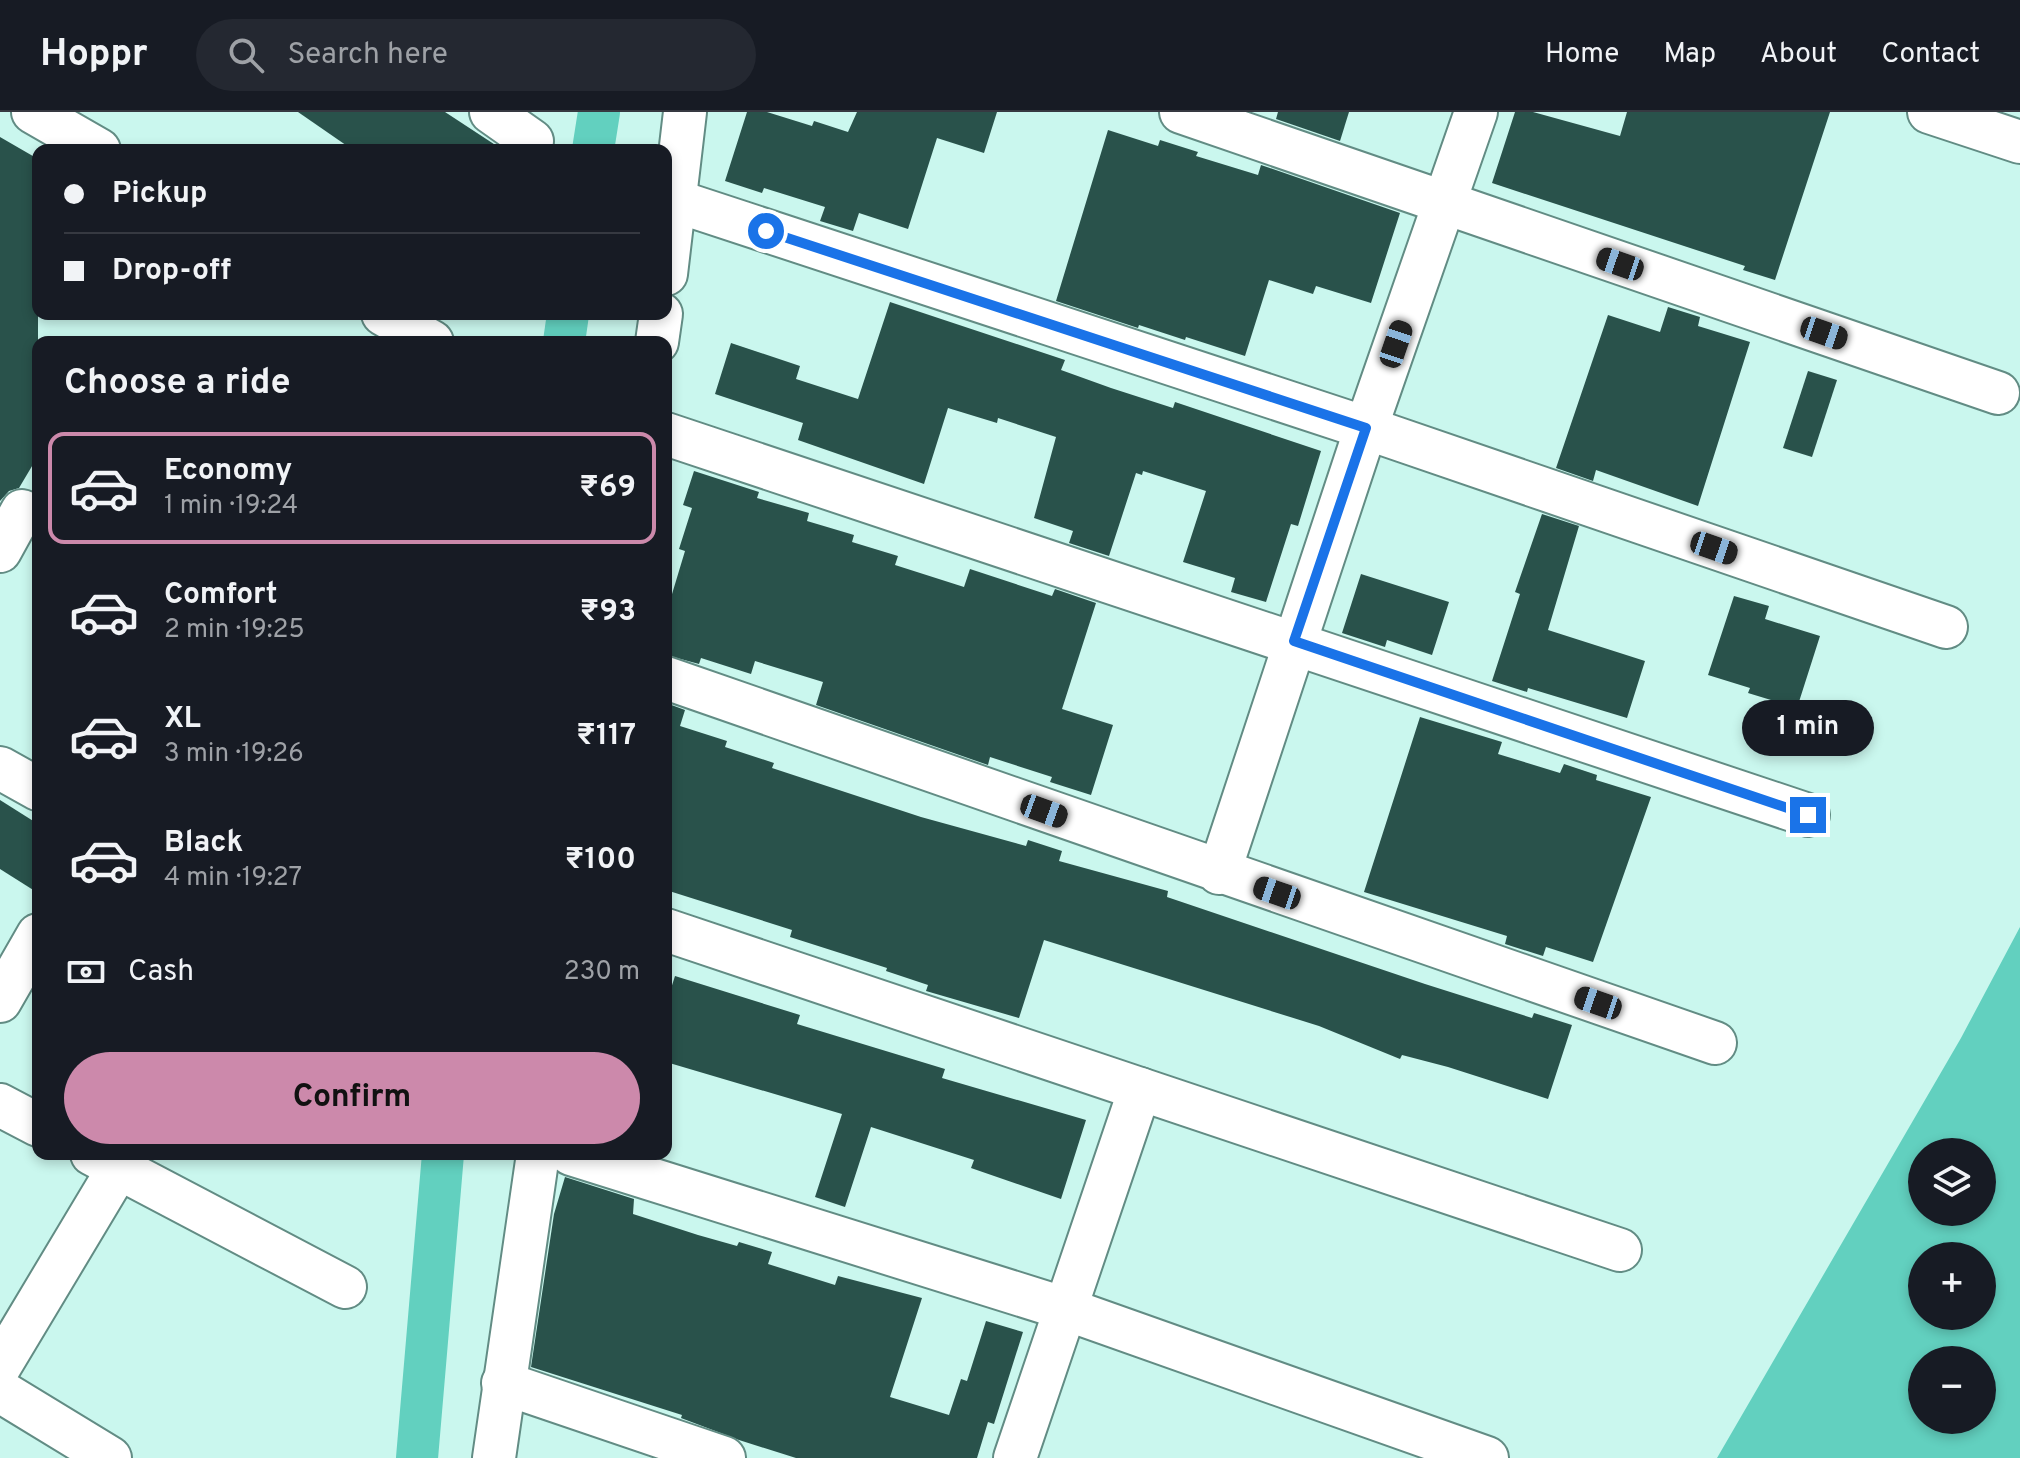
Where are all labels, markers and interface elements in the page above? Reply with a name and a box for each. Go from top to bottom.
search box [196,19,756,91]
text: Hoppr [40,31,148,80]
icon: search [224,33,268,77]
text: Search here [288,37,448,74]
text: Home [1545,37,1619,73]
text: Map [1663,37,1716,73]
text: About [1760,37,1837,73]
text: Contact [1881,37,1980,73]
text: Pickup [112,176,207,213]
route start [748,213,784,249]
car [1593,245,1647,283]
text: Drop-off [112,253,231,290]
car [1797,314,1851,352]
car [1377,317,1415,371]
text: Choose a ride [64,361,290,407]
icon: car [68,452,140,524]
text: Economy [164,453,292,490]
text: ₹69 [579,470,636,507]
text: 1 min · 19:24 [164,490,298,523]
car [1687,529,1741,567]
icon: car [68,576,140,648]
text: Comfort [164,577,277,614]
text: ₹93 [580,594,636,631]
text: 2 min · 19:25 [164,614,305,647]
callout: 1 min [1742,699,1874,755]
icon: car [68,700,140,772]
text: XL [164,701,201,738]
text: 1 min [1777,711,1839,744]
text: ₹117 [576,718,636,755]
text: 3 min · 19:26 [164,738,304,771]
car [1017,792,1071,830]
route end [1790,797,1826,833]
icon: car [68,824,140,896]
text: Black [164,825,243,862]
text: ₹100 [565,842,636,879]
text: 4 min · 19:27 [164,862,302,895]
car [1250,874,1304,912]
icon: cash [64,950,108,994]
text: Cash [128,954,194,991]
text: 230 m [564,956,640,989]
car [1571,984,1625,1022]
button: Confirm [64,1052,640,1144]
map controls [1908,1138,1996,1434]
button: layers [1908,1138,1996,1226]
button: + [1908,1242,1996,1330]
button: − [1908,1346,1996,1434]

